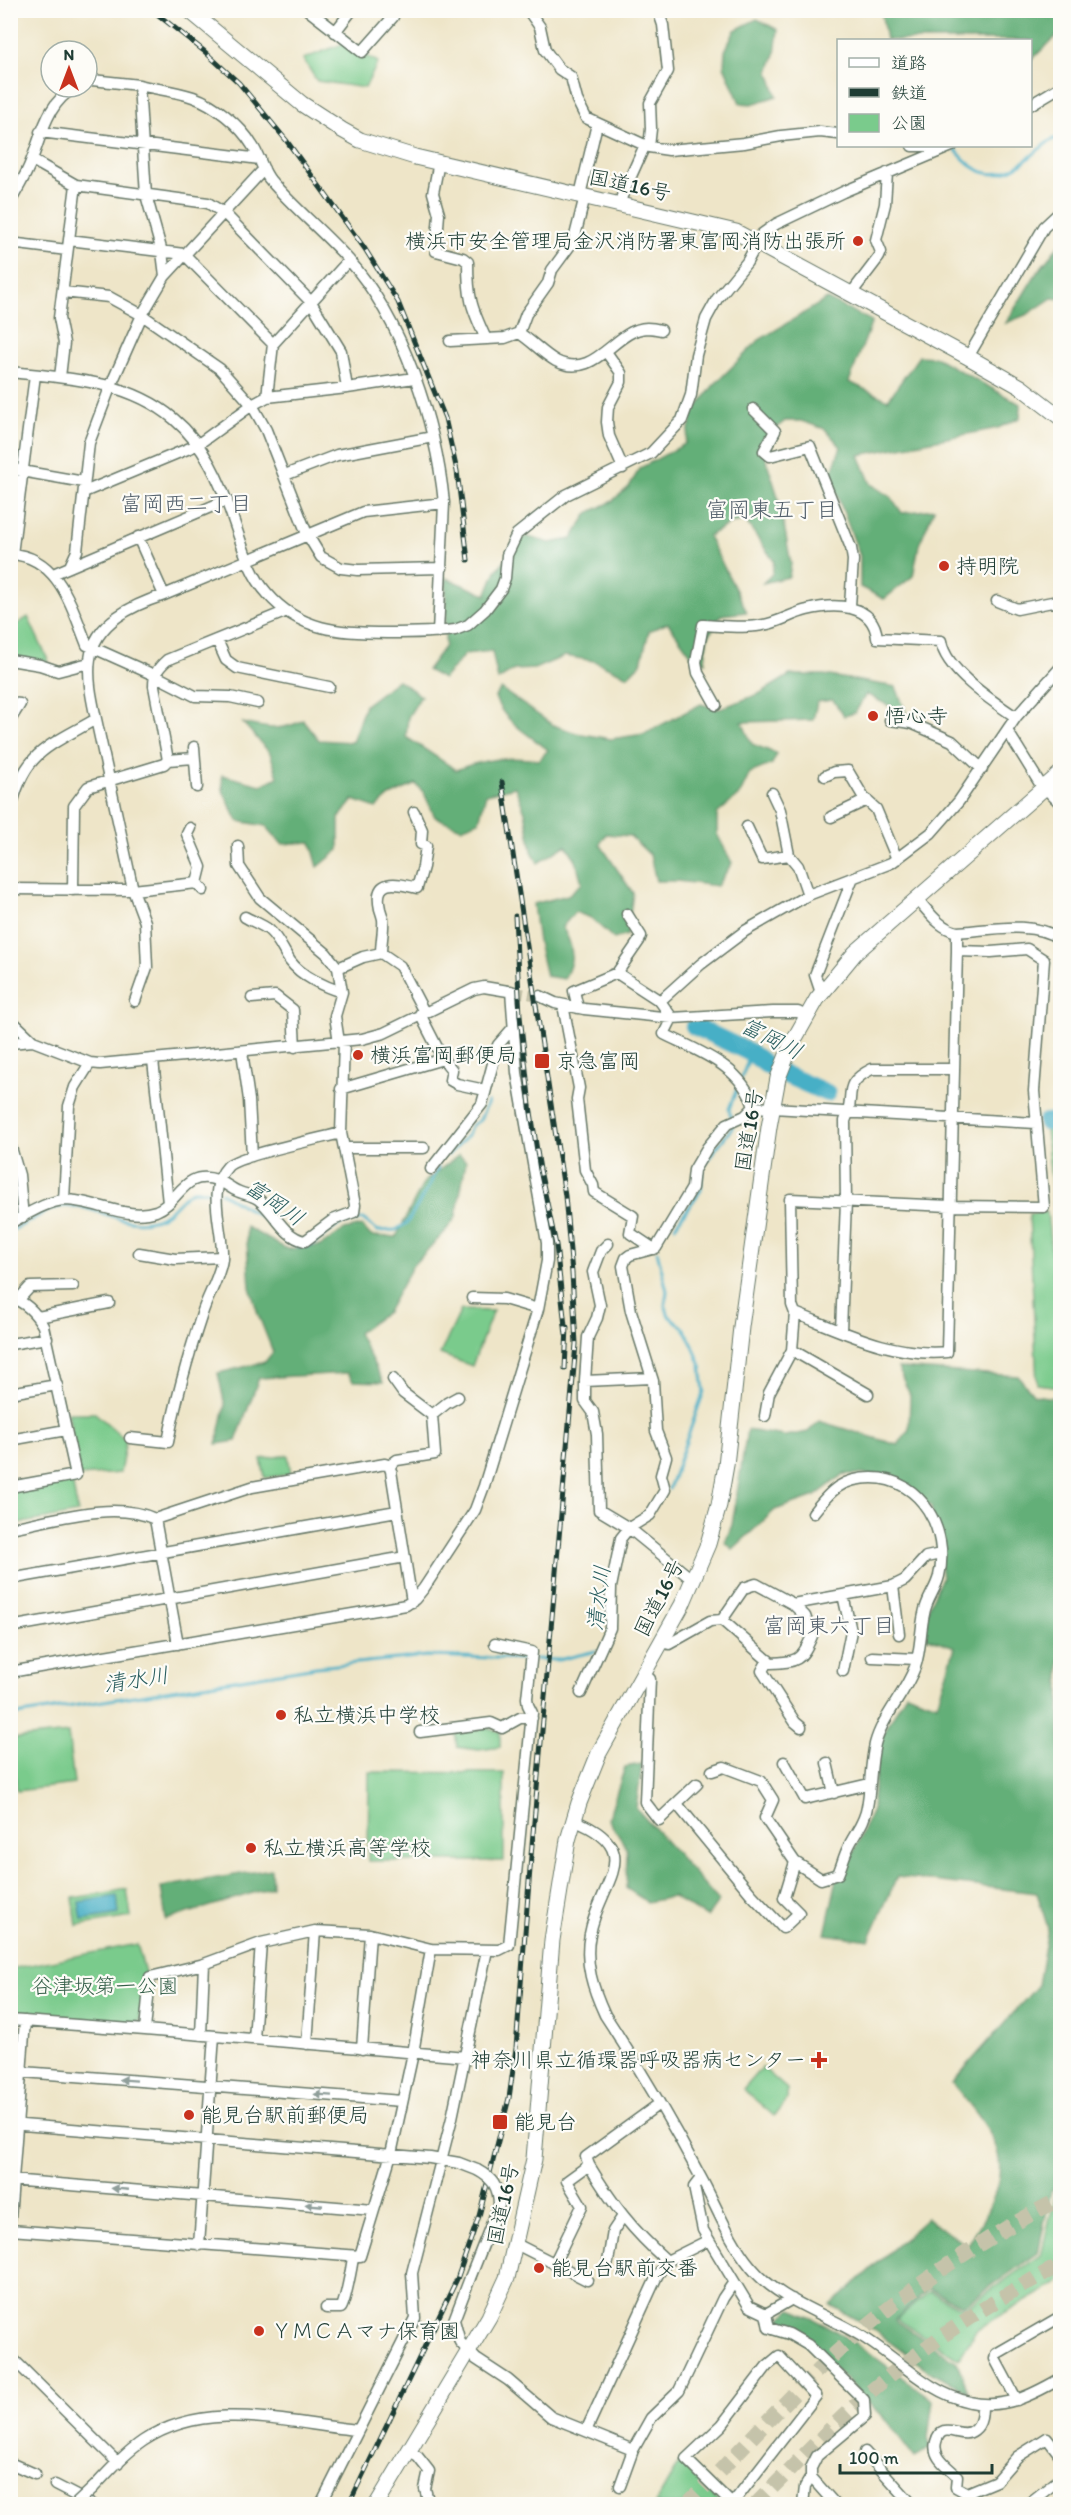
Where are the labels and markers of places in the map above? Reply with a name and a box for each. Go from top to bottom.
place label: 横浜市安全管理局金沢消防署東富岡消防出張所 [405,228,846,253]
marker: 横浜市安全管理局金沢消防署東富岡消防出張所 [851,234,865,248]
place label: 持明院 [956,553,1019,578]
marker: 持明院 [937,559,951,573]
place label: 悟心寺 [885,703,948,728]
marker: 悟心寺 [866,709,880,723]
place label: 横浜富岡郵便局 [370,1042,517,1067]
marker: 横浜富岡郵便局 [351,1048,365,1062]
place label: 京急富岡 [556,1048,640,1073]
marker: 京急富岡 [533,1052,551,1070]
place label: 私立横浜中学校 [293,1702,440,1727]
marker: 私立横浜中学校 [274,1708,288,1722]
place label: 私立横浜高等学校 [263,1835,431,1860]
marker: 私立横浜高等学校 [244,1841,258,1855]
place label: 神奈川県立循環器呼吸器病センター [471,2047,806,2072]
marker: 神奈川県立循環器呼吸器病センター [810,2051,828,2069]
place label: 能見台駅前郵便局 [201,2102,369,2127]
marker: 能見台駅前郵便局 [182,2108,196,2122]
place label: 能見台 [514,2109,577,2134]
marker: 能見台 [491,2113,509,2131]
place label: 能見台駅前交番 [551,2255,698,2280]
marker: 能見台駅前交番 [532,2261,546,2275]
place label: ＹＭＣＡマナ保育園 [271,2318,460,2343]
marker: ＹＭＣＡマナ保育園 [252,2324,266,2338]

